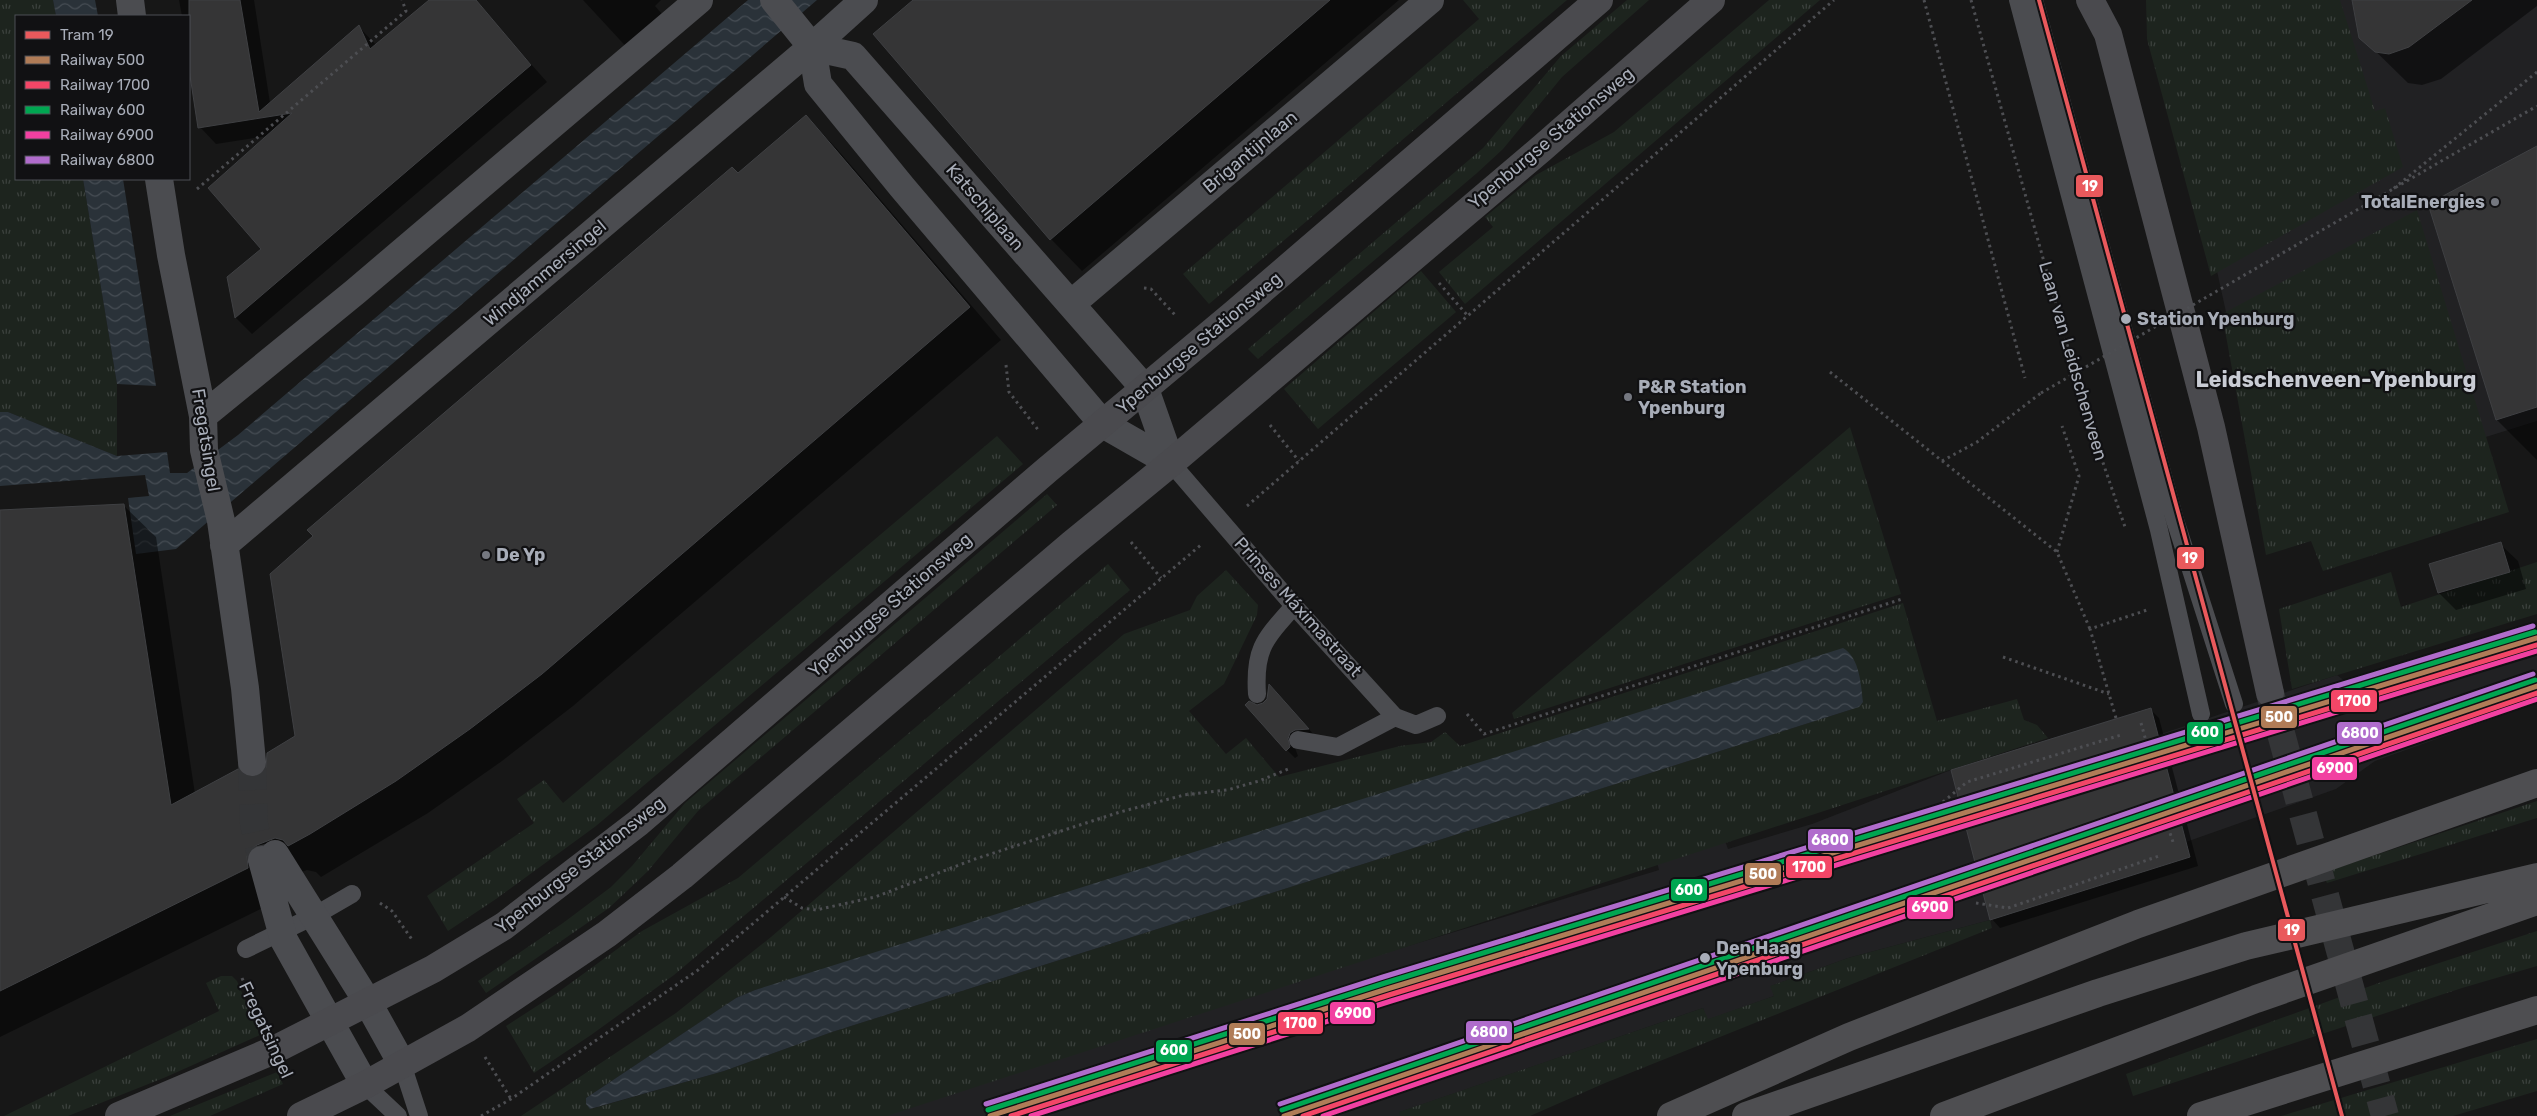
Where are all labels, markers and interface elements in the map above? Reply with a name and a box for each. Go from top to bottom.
legend [15,15,190,180]
text: Tram 19 [60,26,114,44]
text: Railway 500 [60,51,145,69]
street label: Ypenburgse Stationsweg [1464,62,1638,214]
text: Railway 1700 [60,76,150,94]
text: Railway 600 [60,101,145,119]
street label: Brigantijnlaan [1198,106,1302,198]
text: Railway 6900 [60,126,154,144]
text: Railway 6800 [60,151,155,169]
street label: Katschiplaan [941,159,1029,255]
line badge: 19 [2075,174,2104,198]
text: 19 [2082,178,2098,195]
place label: TotalEnergies [2361,191,2485,213]
marker: TotalEnergies [2489,196,2501,208]
street label: Windjammersingel [479,215,611,331]
street label: Laan van Leidschenveen [2034,259,2112,463]
street label: Ypenburgse Stationsweg [1112,267,1286,419]
place label: Station Ypenburg [2137,308,2294,330]
marker: Station Ypenburg [2119,312,2133,326]
district label: Leidschenveen-Ypenburg [2195,366,2477,393]
place label: P&R Station Ypenburg [1638,376,1747,419]
street label: Fregatsingel [187,387,225,493]
marker: P&R Station Ypenburg [1622,391,1634,403]
street label: Ypenburgse Stationsweg [804,528,976,682]
street label: Prinses Máximastraat [1229,533,1367,681]
place label: De Yp [496,544,545,566]
line badge: 19 [2176,546,2205,570]
marker: De Yp [480,549,492,561]
text: 19 [2182,550,2198,567]
line badge: 1700 [2330,689,2378,713]
text: 1700 [2337,693,2371,710]
line badge: 500 [2260,705,2298,729]
text: 500 [2265,709,2293,726]
line badge: 600 [2186,721,2224,745]
line badge: 6800 [2336,721,2383,745]
text: 600 [2191,724,2219,741]
text: 6800 [2341,725,2379,742]
line badge: 6900 [2311,756,2358,781]
text: 6900 [2316,760,2354,777]
street label: Ypenburgse Stationsweg [491,792,669,938]
line badge: 6800 [1807,828,1854,852]
text: 6800 [1811,832,1849,849]
line badge: 1700 [1785,855,1833,879]
text: 1700 [1792,859,1826,876]
line badge: 500 [1744,862,1782,886]
text: 500 [1749,866,1777,883]
line badge: 600 [1670,878,1708,902]
text: 600 [1675,882,1703,899]
line badge: 6900 [1906,896,1954,920]
text: 6900 [1911,899,1949,916]
line badge: 19 [2277,918,2306,942]
text: 19 [2284,922,2300,939]
place label: Den Haag Ypenburg [1716,937,1803,980]
marker: Den Haag Ypenburg [1698,951,1712,965]
street label: Fregatsingel [234,978,298,1082]
line badge: 6900 [1329,1001,1376,1025]
text: 6900 [1334,1005,1372,1022]
line badge: 1700 [1277,1011,1324,1035]
text: 1700 [1283,1015,1317,1032]
line badge: 6800 [1465,1020,1513,1044]
line badge: 500 [1228,1022,1266,1046]
text: 6800 [1470,1024,1508,1041]
text: 500 [1233,1026,1261,1043]
line badge: 600 [1155,1039,1193,1063]
text: 600 [1160,1042,1188,1059]

